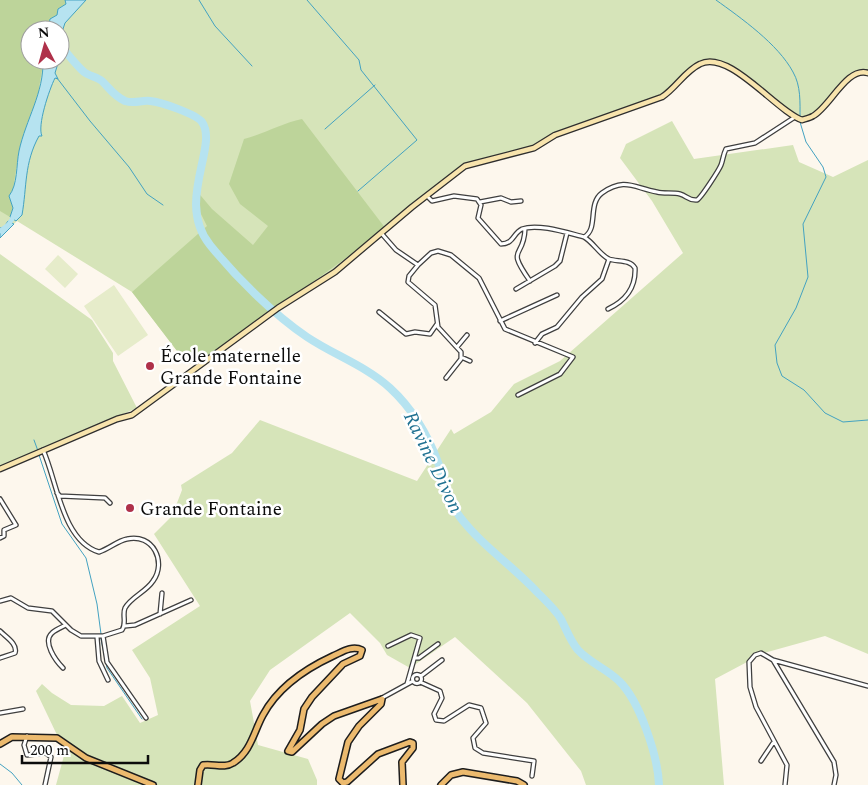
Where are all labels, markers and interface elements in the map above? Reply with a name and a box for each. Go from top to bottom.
north arrow [20,20,70,70]
text: N [37,22,50,44]
place label: École maternelle Grande Fontaine [160,342,302,393]
marker: École maternelle Grande Fontaine [144,360,156,372]
water label: Ravine Divon [395,406,471,519]
place label: Grande Fontaine [140,495,282,524]
marker: Grande Fontaine [124,502,136,514]
scale bar [22,732,149,764]
text: 200 m [30,739,69,762]

